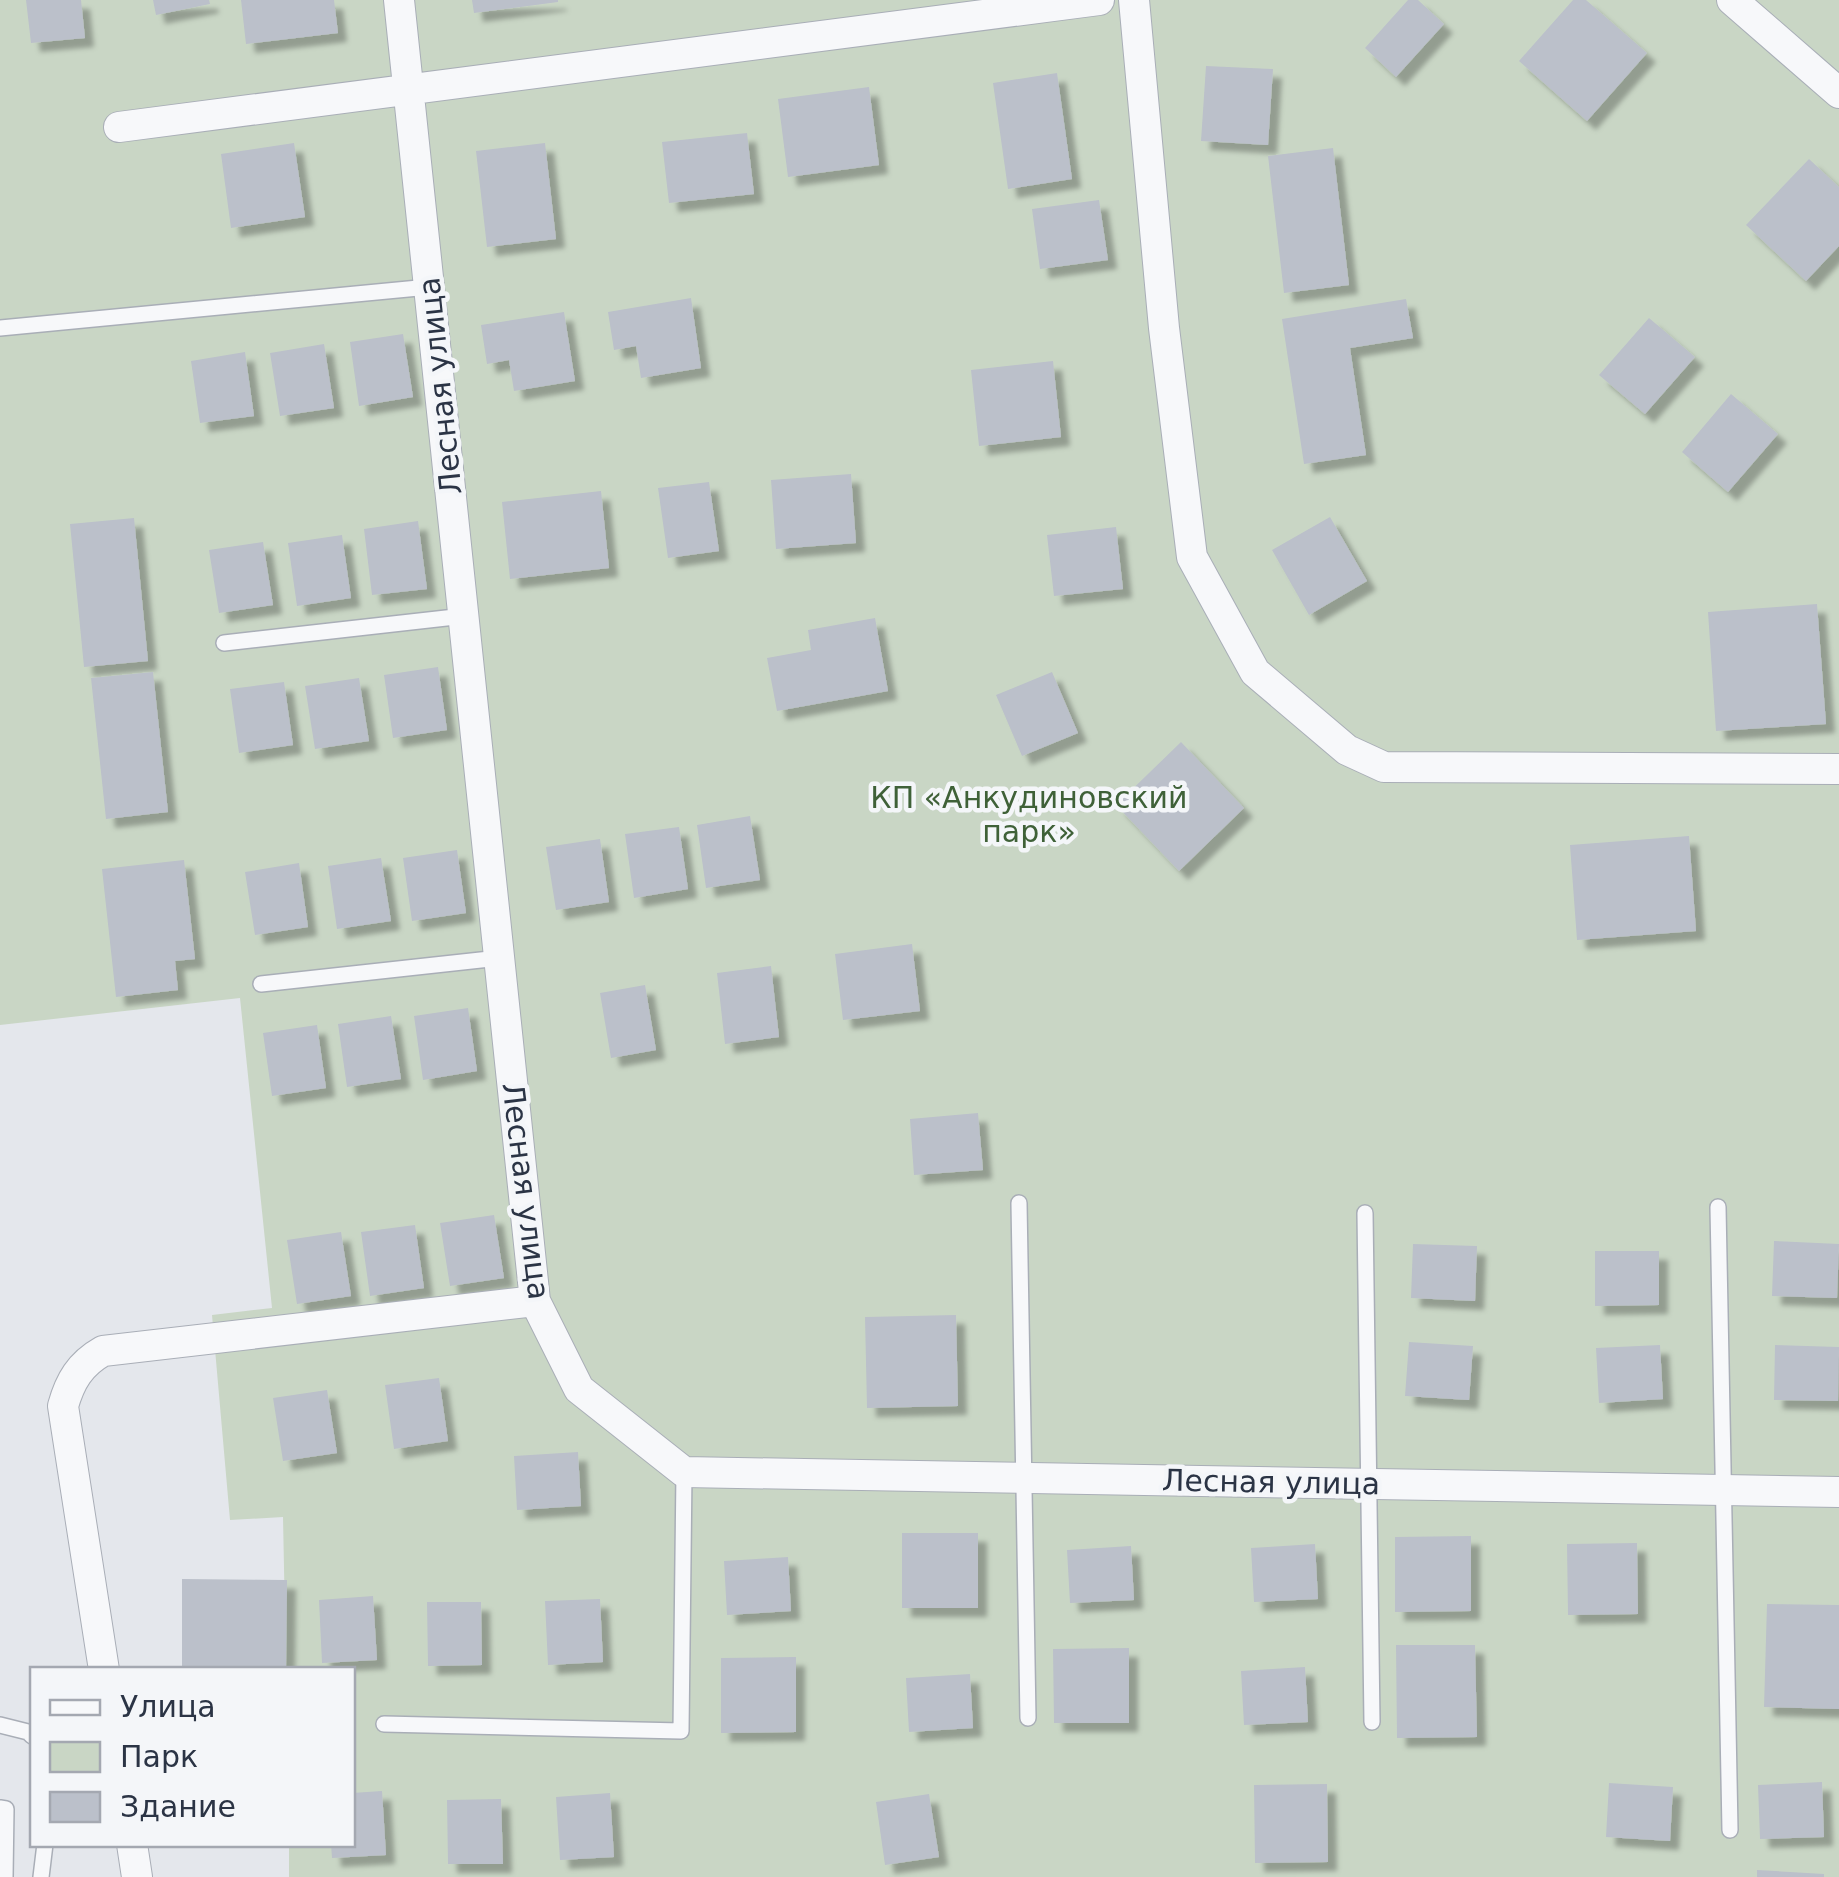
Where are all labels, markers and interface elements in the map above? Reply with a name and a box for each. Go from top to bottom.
street label: Лесная улица [411,276,469,496]
park label: КП «Анкудиновский парк» [870,780,1188,849]
street label: Лесная улица [495,1081,557,1301]
street label: Лесная улица [1162,1463,1380,1501]
legend [30,1667,355,1847]
text: Улица [120,1689,216,1724]
text: Парк [120,1739,198,1774]
text: Здание [120,1789,236,1824]

